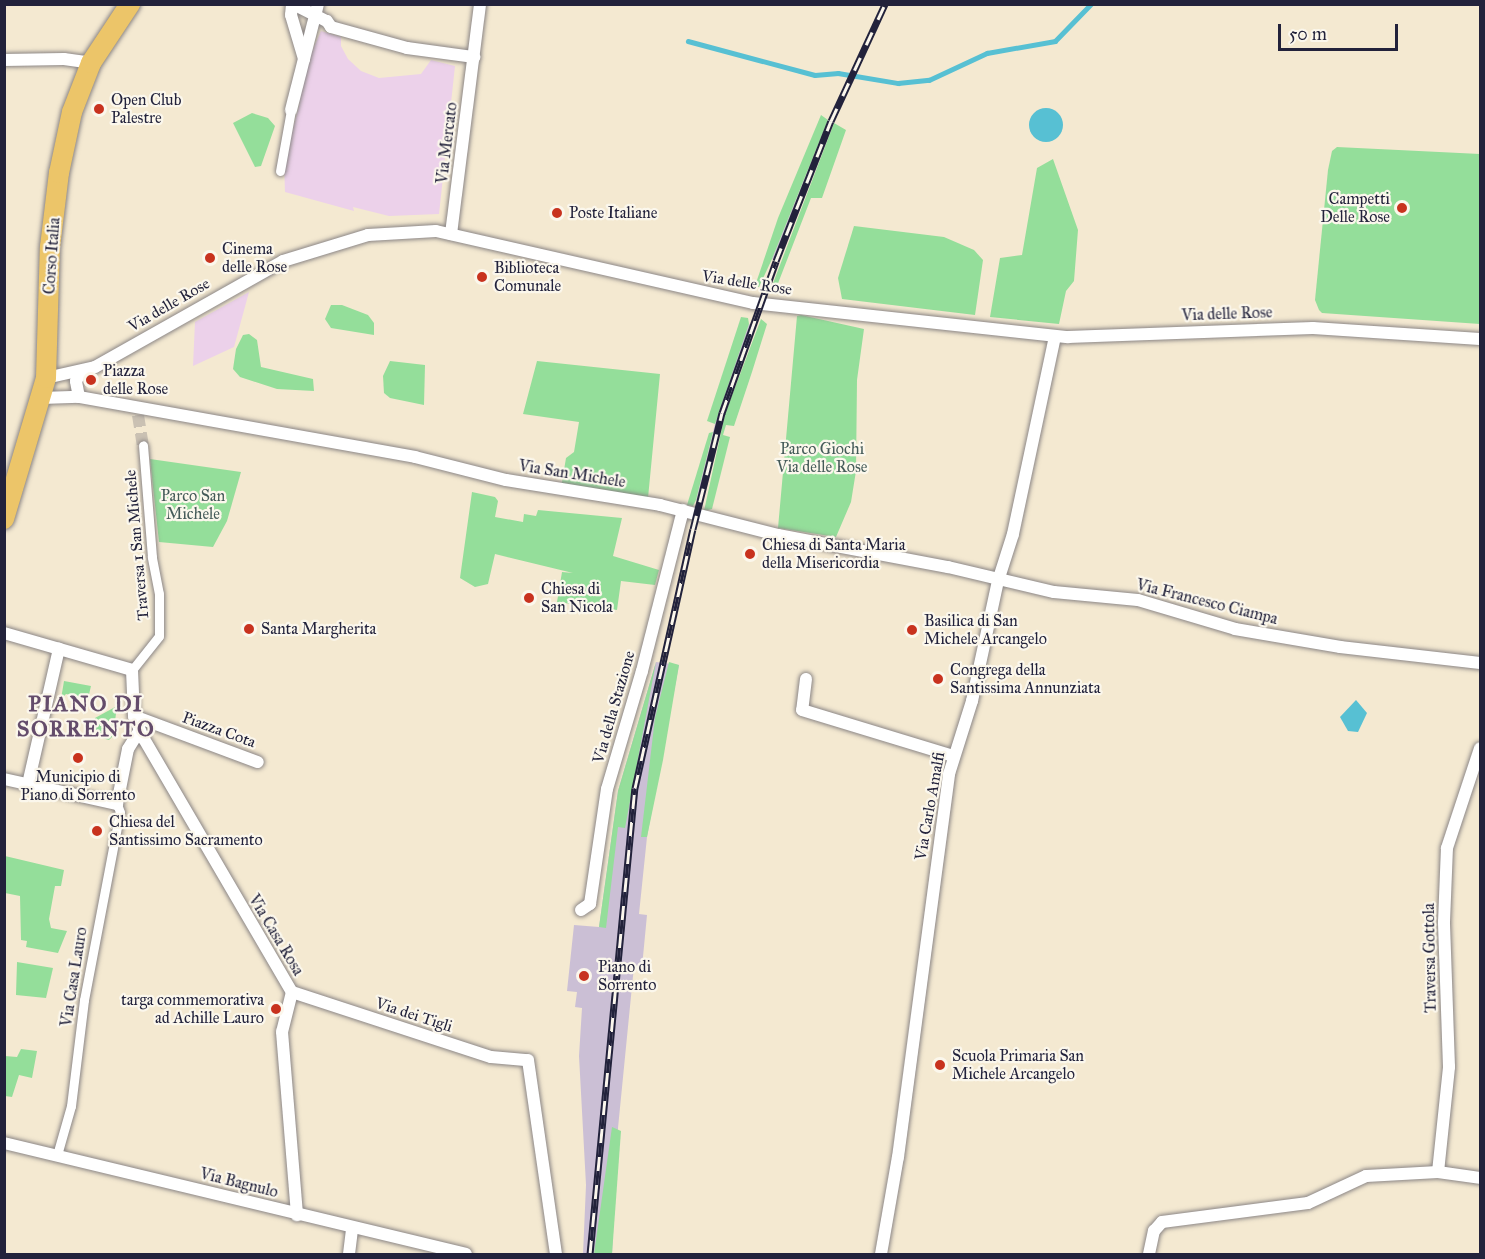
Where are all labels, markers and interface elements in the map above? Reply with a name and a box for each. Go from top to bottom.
scale bar [1281,12,1401,50]
text: 50 m [1289,23,1327,45]
place label: Open Club Palestre [111,90,181,128]
street label: Via Mercato [432,101,462,185]
marker: Open Club Palestre [92,102,106,116]
place label: Campetti Delle Rose [1320,189,1390,227]
marker: Campetti Delle Rose [1395,201,1409,215]
place label: Poste Italiane [569,203,657,223]
marker: Poste Italiane [550,206,564,220]
street label: Corso Italia [40,217,64,295]
place label: Cinema delle Rose [222,239,287,277]
marker: Cinema delle Rose [203,251,217,265]
place label: Biblioteca Comunale [494,258,561,296]
street label: Via delle Rose [701,266,793,300]
marker: Biblioteca Comunale [475,270,489,284]
street label: Via delle Rose [125,274,213,336]
street label: Via delle Rose [1181,303,1273,325]
place label: Piazza delle Rose [103,361,168,399]
marker: Piazza delle Rose [84,373,98,387]
park label: Parco Giochi Via delle Rose [777,439,867,477]
street label: Via San Michele [517,456,627,492]
street label: Traversa 1 San Michele [121,469,153,621]
park label: Parco San Michele [161,486,225,524]
place label: Chiesa di Santa Maria della Misericordia [762,535,906,573]
marker: Chiesa di Santa Maria della Misericordia [743,547,757,561]
street label: Via Francesco Ciampa [1134,575,1280,629]
place label: Chiesa di San Nicola [541,579,613,617]
marker: Chiesa di San Nicola [522,591,536,605]
place label: Basilica di San Michele Arcangelo [924,611,1047,649]
place label: Santa Margherita [261,619,376,639]
marker: Santa Margherita [242,622,256,636]
marker: Basilica di San Michele Arcangelo [905,623,919,637]
street label: Via della Stazione [589,649,639,765]
place label: Congrega della Santissima Annunziata [950,660,1100,698]
marker: Congrega della Santissima Annunziata [931,672,945,686]
district label: PIANO DI SORRENTO [17,690,155,742]
street label: Piazza Cota [180,708,258,752]
street label: Via Carlo Amalfi [911,750,949,862]
marker: Municipio di Piano di Sorrento [71,751,85,765]
place label: Municipio di Piano di Sorrento [21,767,135,805]
place label: Chiesa del Santissimo Sacramento [109,812,263,850]
marker: Chiesa del Santissimo Sacramento [90,824,104,838]
street label: Via Casa Rosa [244,891,308,979]
street label: Traversa Gottola [1419,903,1441,1013]
street label: Via Casa Lauro [57,926,91,1028]
place label: Piano di Sorrento [598,957,656,995]
marker: Piano di Sorrento [575,967,593,985]
place label: targa commemorativa ad Achille Lauro [121,990,264,1028]
street label: Via dei Tigli [373,994,455,1036]
marker: targa commemorativa ad Achille Lauro [269,1002,283,1016]
place label: Scuola Primaria San Michele Arcangelo [952,1046,1084,1084]
marker: Scuola Primaria San Michele Arcangelo [933,1058,947,1072]
street label: Via Bagnulo [198,1164,280,1202]

